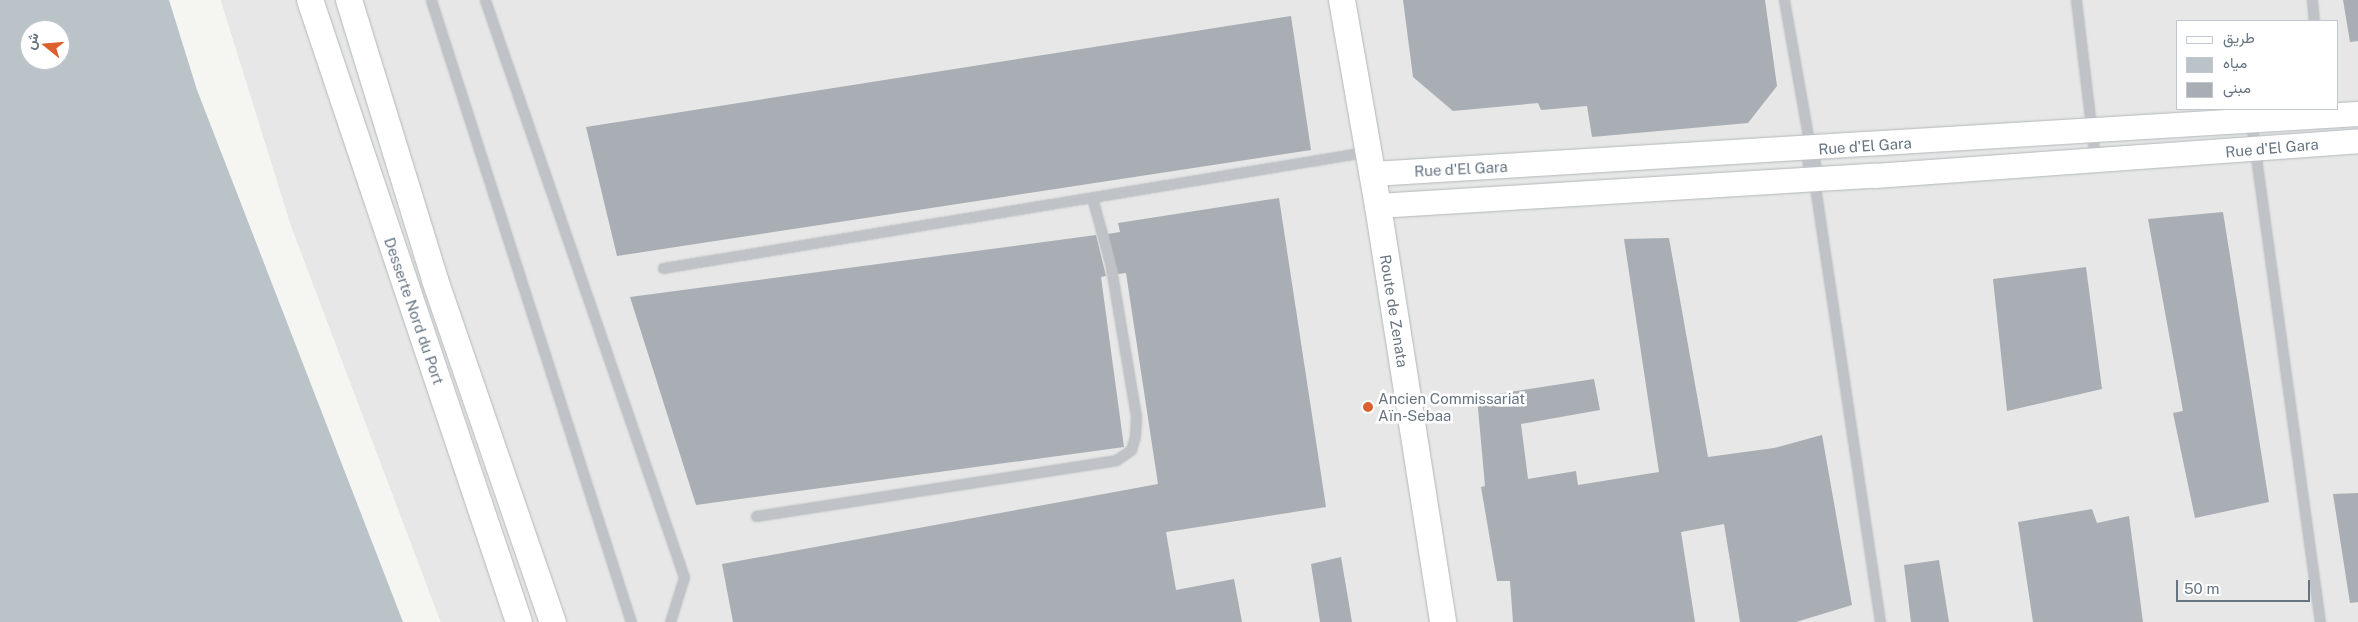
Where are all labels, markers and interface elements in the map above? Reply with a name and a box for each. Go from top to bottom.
north arrow [20,20,70,70]
legend [2176,20,2338,110]
text: طريق [2223,29,2255,46]
text: ش [21,31,42,51]
text: مياه [2223,54,2247,71]
text: مبنى [2223,79,2251,96]
street label: Rue d'El Gara [1818,134,1912,158]
street label: Rue d'El Gara [2224,135,2320,161]
street label: Rue d'El Gara [1414,158,1508,180]
street label: Desserte Nord du Port [380,235,448,387]
street label: Route de Zenata [1376,253,1412,369]
place label: Ancien Commissariat Aïn-Sebaa [1378,389,1525,424]
marker: Ancien Commissariat Aïn-Sebaa [1362,401,1374,413]
scale bar [2178,570,2312,602]
text: 50 m [2184,580,2219,597]

